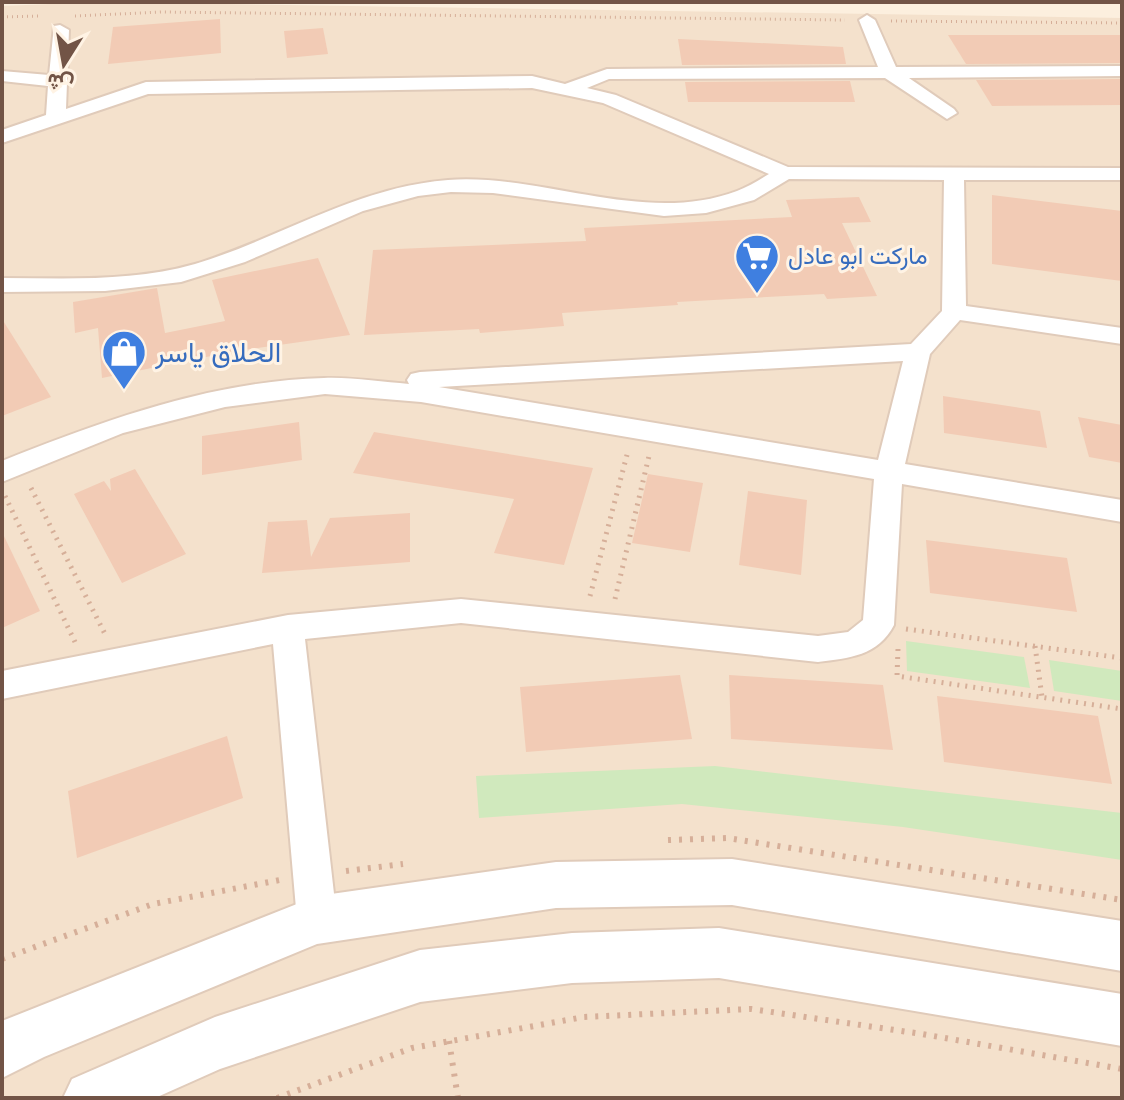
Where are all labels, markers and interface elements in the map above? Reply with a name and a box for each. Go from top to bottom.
north arrow [24,24,104,104]
text: ش [45,67,76,98]
supermarket icon: ماركت ابو عادل [733,232,781,295]
place label: ماركت ابو عادل [788,242,927,271]
shop icon: الحلاق ياسر [100,328,148,391]
place label: الحلاق ياسر [154,336,281,370]

